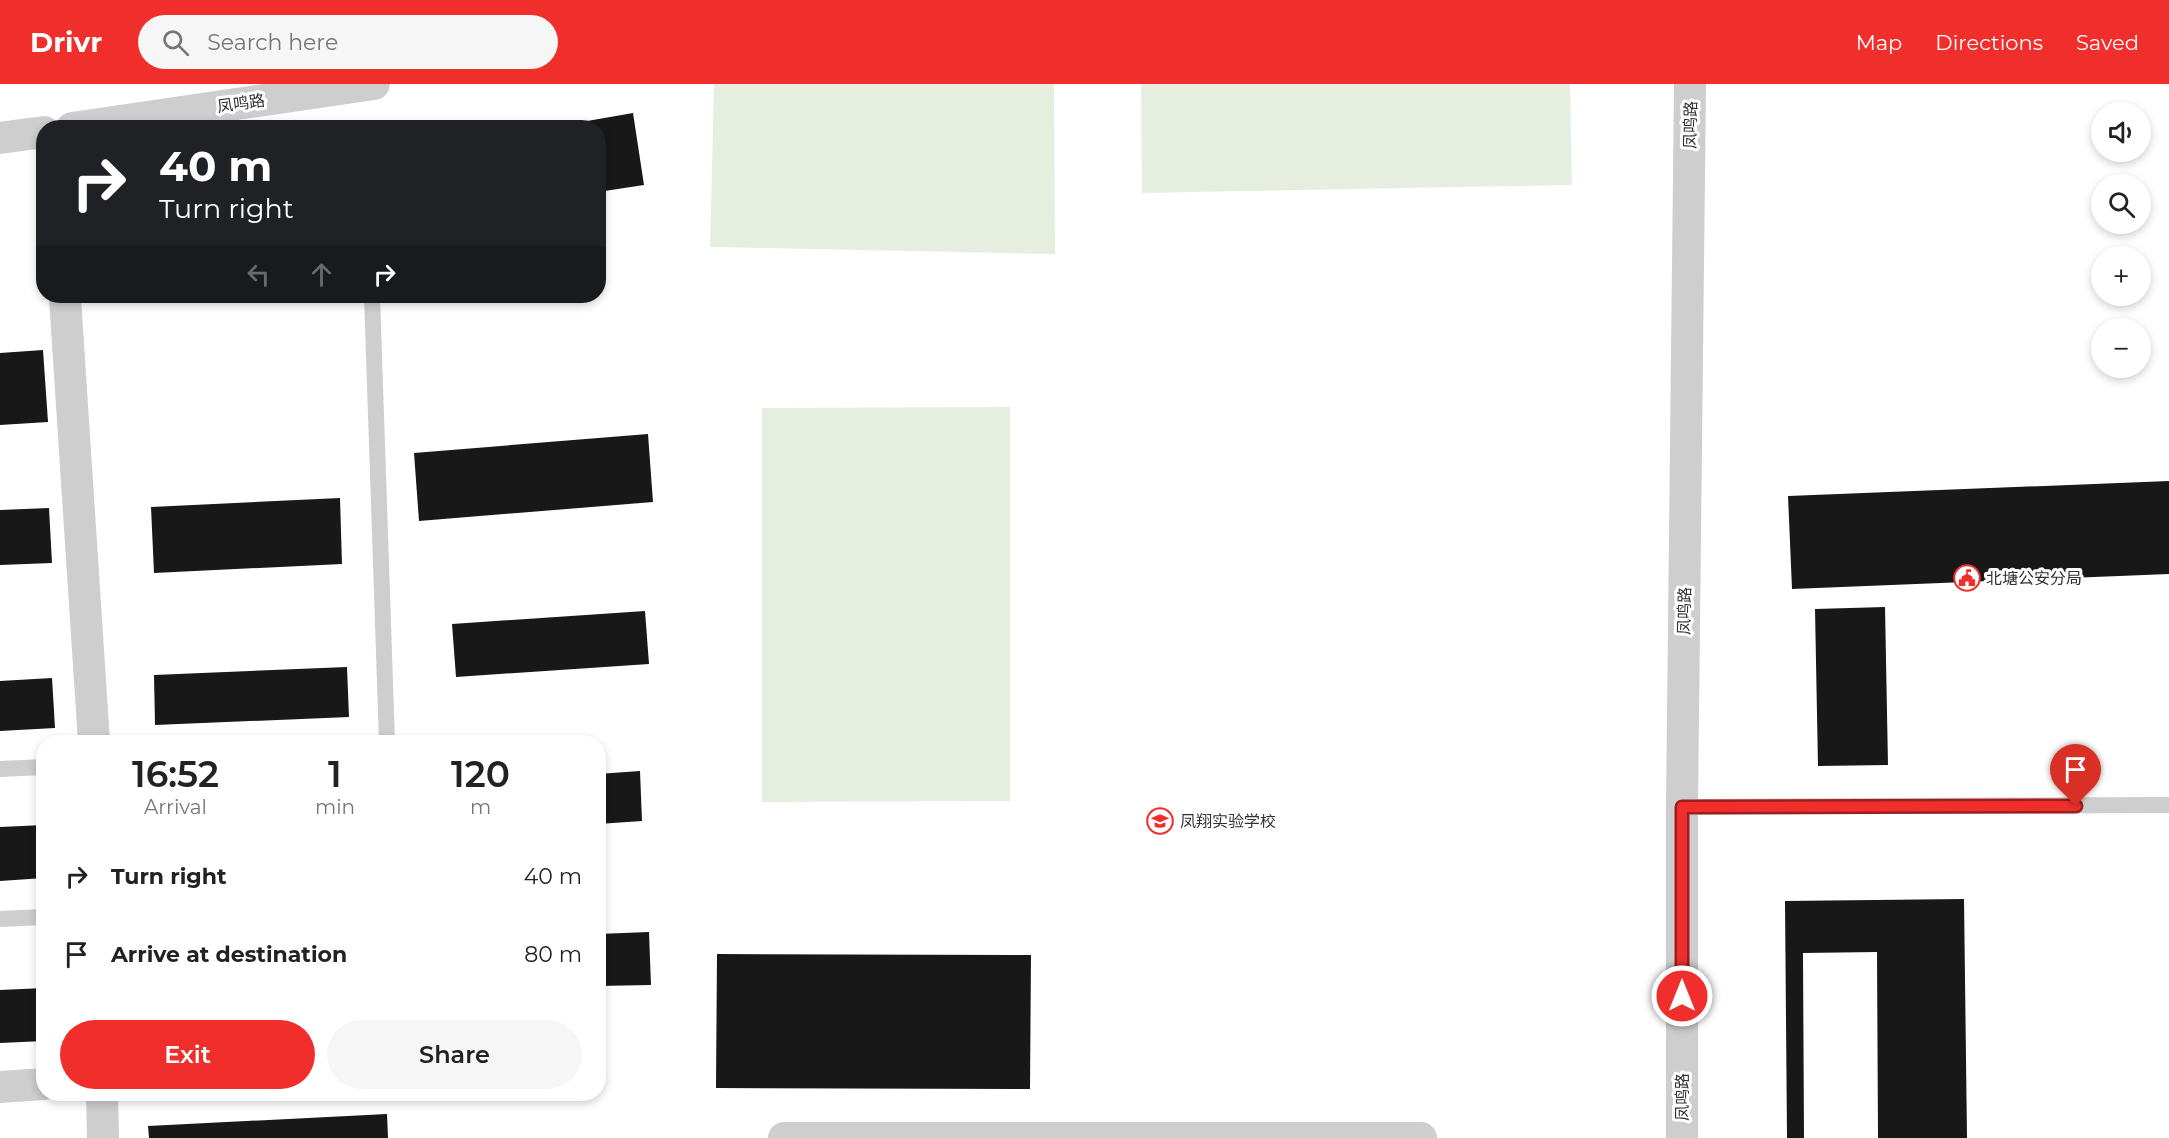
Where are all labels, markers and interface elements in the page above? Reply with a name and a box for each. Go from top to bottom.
search box [138,15,558,69]
text: Drivr [30,25,102,59]
icon: search [159,26,192,59]
text: Search here [207,29,338,56]
text: Map [1856,30,1902,55]
text: Directions [1935,30,2043,55]
text: Saved [2076,30,2139,55]
street label: 凤鸣路 [216,91,266,116]
street label: 凤鸣路 [1681,101,1700,149]
map controls [2091,102,2151,378]
button: sound [2091,102,2151,162]
text: 40 m [159,140,272,192]
icon: right [60,144,138,222]
button: search [2091,174,2151,234]
text: Turn right [159,192,294,225]
button: + [2091,246,2151,306]
icon: left [242,258,275,291]
icon: ahead [305,258,338,291]
icon: right [368,258,401,291]
button: − [2091,318,2151,378]
public building icon: 北塘公安分局 [1952,563,1982,593]
place label: 北塘公安分局 [1986,569,2082,588]
street label: 凤鸣路 [1675,587,1694,635]
pin [2050,744,2101,806]
text: 16:52 [132,752,219,796]
text: 1 [328,752,342,796]
text: 120 [451,752,510,796]
icon: arrive [2059,753,2092,786]
text: Arrival [144,795,207,819]
text: min [315,795,355,819]
text: m [470,795,491,819]
school or university icon: 凤翔实验学校 [1145,806,1175,836]
place label: 凤翔实验学校 [1180,812,1276,831]
icon: right [60,860,93,893]
text: Turn right [111,863,226,890]
text: 40 m [524,863,582,890]
icon: arrive [60,938,93,971]
text: Arrive at destination [111,941,347,968]
text: 80 m [524,941,582,968]
position arrow [1650,964,1714,1028]
button: Exit [60,1020,315,1089]
button: Share [327,1020,582,1089]
street label: 凤鸣路 [1673,1073,1692,1121]

